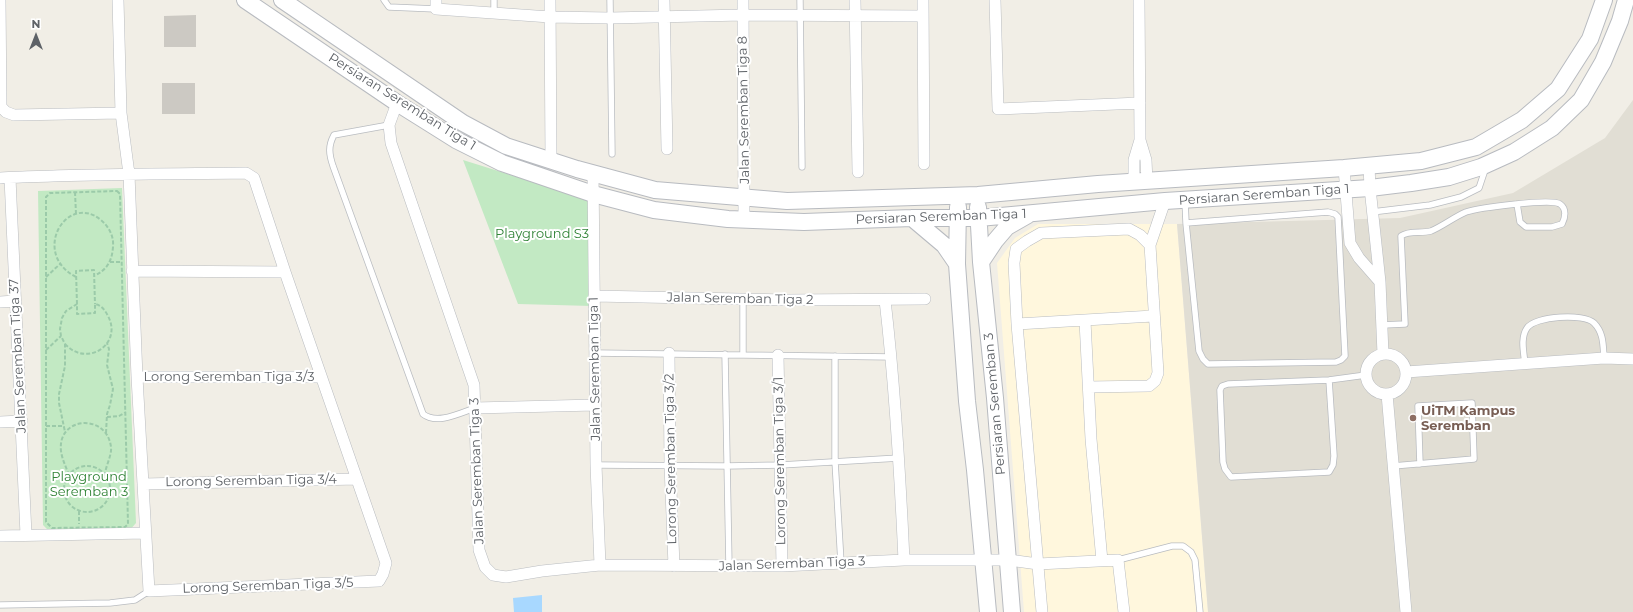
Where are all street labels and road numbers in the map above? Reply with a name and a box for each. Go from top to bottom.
street label: Jalan Seremban Tiga 8 [735,36,753,184]
street label: Persiaran Seremban Tiga 1 [325,50,479,154]
street label: Persiaran Seremban Tiga 1 [1178,181,1350,209]
street label: Persiaran Seremban Tiga 1 [855,206,1027,228]
street label: Jalan Seremban Tiga 37 [6,278,30,434]
street label: Jalan Seremban Tiga 2 [666,290,814,308]
street label: Jalan Seremban Tiga 1 [586,297,604,441]
street label: Persiaran Seremban 3 [981,332,1009,476]
street label: Lorong Seremban Tiga 3/3 [143,369,315,385]
street label: Lorong Seremban Tiga 3/2 [662,373,680,545]
street label: Lorong Seremban Tiga 3/1 [771,376,789,546]
street label: Jalan Seremban Tiga 3 [467,397,487,545]
street label: Lorong Seremban Tiga 3/4 [165,472,337,490]
street label: Jalan Seremban Tiga 3 [718,554,866,574]
street label: Lorong Seremban Tiga 3/5 [182,575,354,597]

